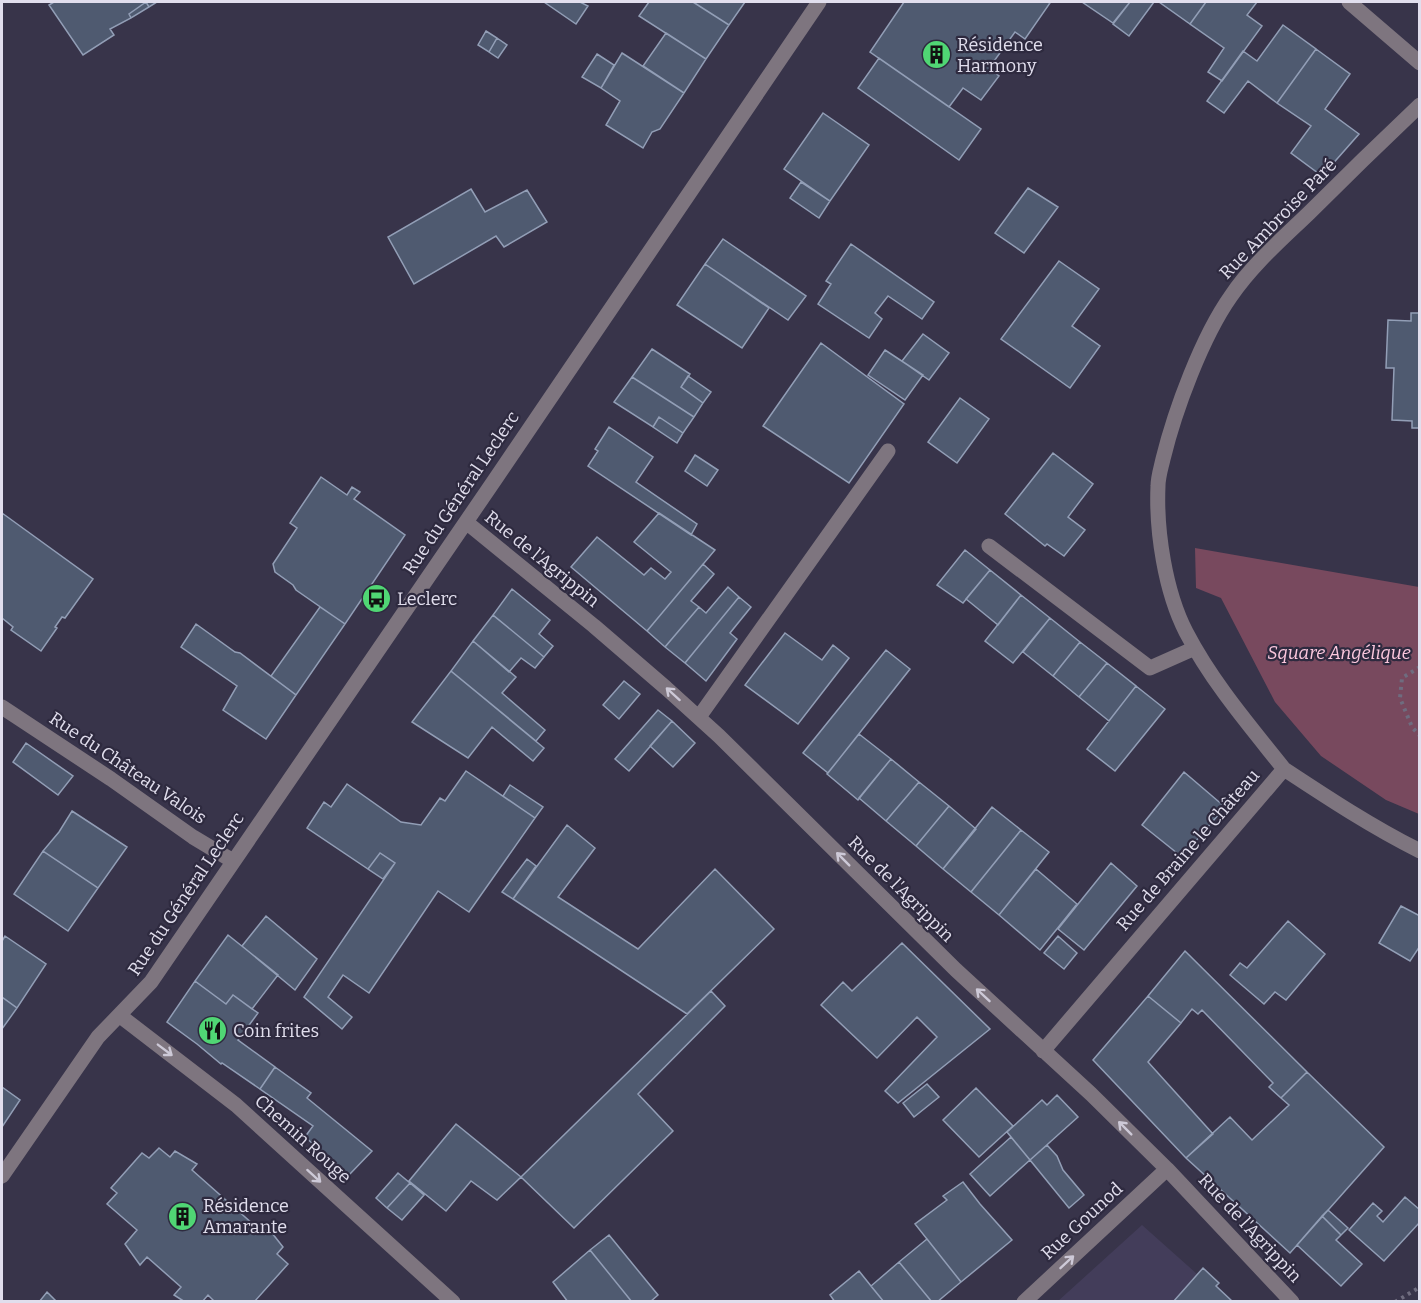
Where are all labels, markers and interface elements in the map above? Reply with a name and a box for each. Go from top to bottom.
place label: Résidence Harmony [957,34,1043,77]
building icon: Résidence Harmony [920,39,952,71]
street label: Rue Ambroise Paré [1215,154,1341,284]
street label: Rue du Général Leclerc [398,407,524,579]
street label: Rue de l'Agrippin [480,506,604,612]
bus stop icon: Leclerc [360,583,392,615]
place label: Leclerc [397,588,457,610]
park label: Square Angélique [1267,642,1411,664]
one-way arrow [666,687,681,701]
street label: Rue du Château Valois [45,707,211,829]
street label: Rue de Braine le Château [1112,765,1264,935]
street label: Rue du Général Leclerc [123,808,249,980]
street label: Rue de l'Agrippin [843,831,959,947]
one-way arrow [836,851,851,866]
one-way arrow [976,988,991,1002]
restaurant icon: Coin frites [196,1015,228,1047]
place label: Coin frites [233,1020,319,1042]
one-way arrow [157,1044,173,1057]
street label: Chemin Rouge [250,1090,356,1188]
one-way arrow [1118,1121,1133,1135]
one-way arrow [306,1169,321,1183]
street label: Rue de l'Agrippin [1194,1169,1307,1287]
street label: Rue Gounod [1037,1178,1128,1264]
place label: Résidence Amarante [203,1195,289,1238]
building icon: Résidence Amarante [166,1200,198,1232]
one-way arrow [1059,1255,1074,1269]

